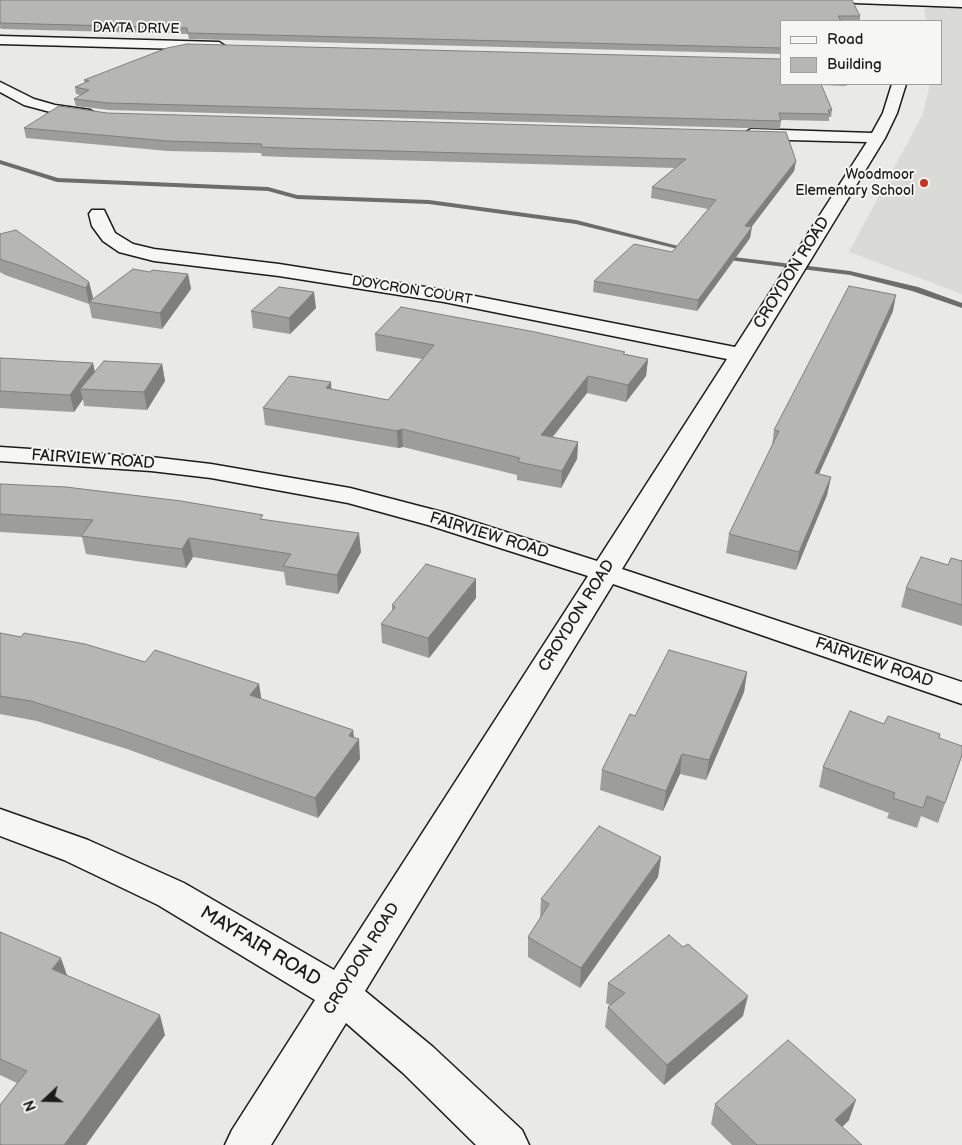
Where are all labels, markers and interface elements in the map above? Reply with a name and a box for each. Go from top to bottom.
street label: DAYTA DRIVE [92,20,180,38]
legend [780,20,942,85]
text: Road [827,30,863,49]
text: Building [827,55,882,74]
place label: Woodmoor Elementary School [795,167,914,200]
marker: Woodmoor Elementary School [918,177,930,189]
street label: CROYDON ROAD [750,214,834,332]
street label: DOYCRON COURT [351,273,473,309]
street label: FAIRVIEW ROAD [31,446,155,474]
street label: FAIRVIEW ROAD [427,509,551,563]
street label: CROYDON ROAD [535,557,619,675]
street label: FAIRVIEW ROAD [812,634,936,692]
street label: CROYDON ROAD [320,900,404,1018]
street label: MAYFAIR ROAD [196,902,324,992]
north arrow [20,1075,70,1125]
text: N [21,1098,40,1114]

